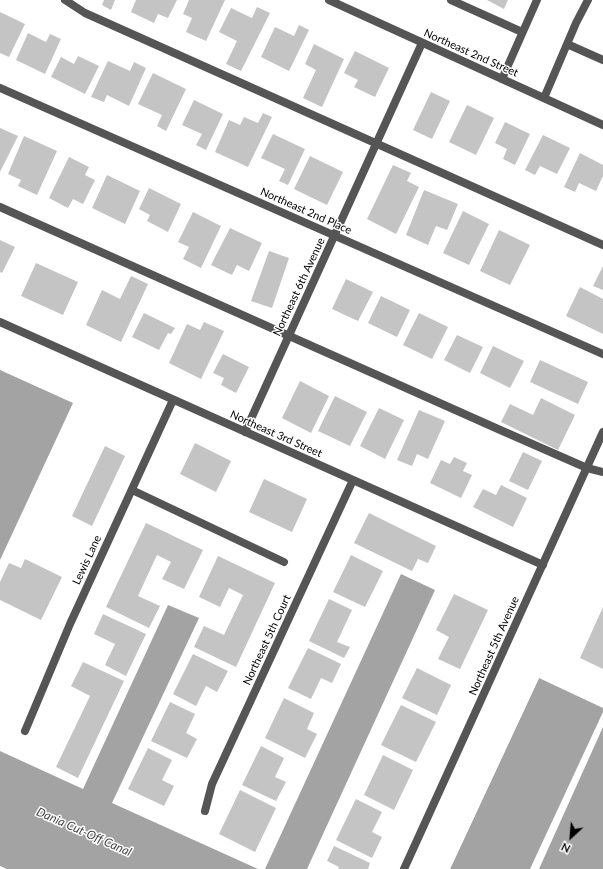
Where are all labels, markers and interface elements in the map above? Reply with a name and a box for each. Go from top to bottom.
street label: Northeast 2nd Street [422,26,520,80]
street label: Northeast 2nd Place [258,185,354,237]
street label: Northeast 6th Avenue [270,236,328,338]
street label: Northeast 3rd Street [228,408,324,460]
street label: Lewis Lane [70,533,104,587]
street label: Northeast 5th Court [240,593,294,687]
street label: Northeast 5th Avenue [466,594,522,698]
water label: Dania Cut-Off Canal [34,805,134,859]
north arrow [551,817,591,857]
text: N [559,841,572,856]

